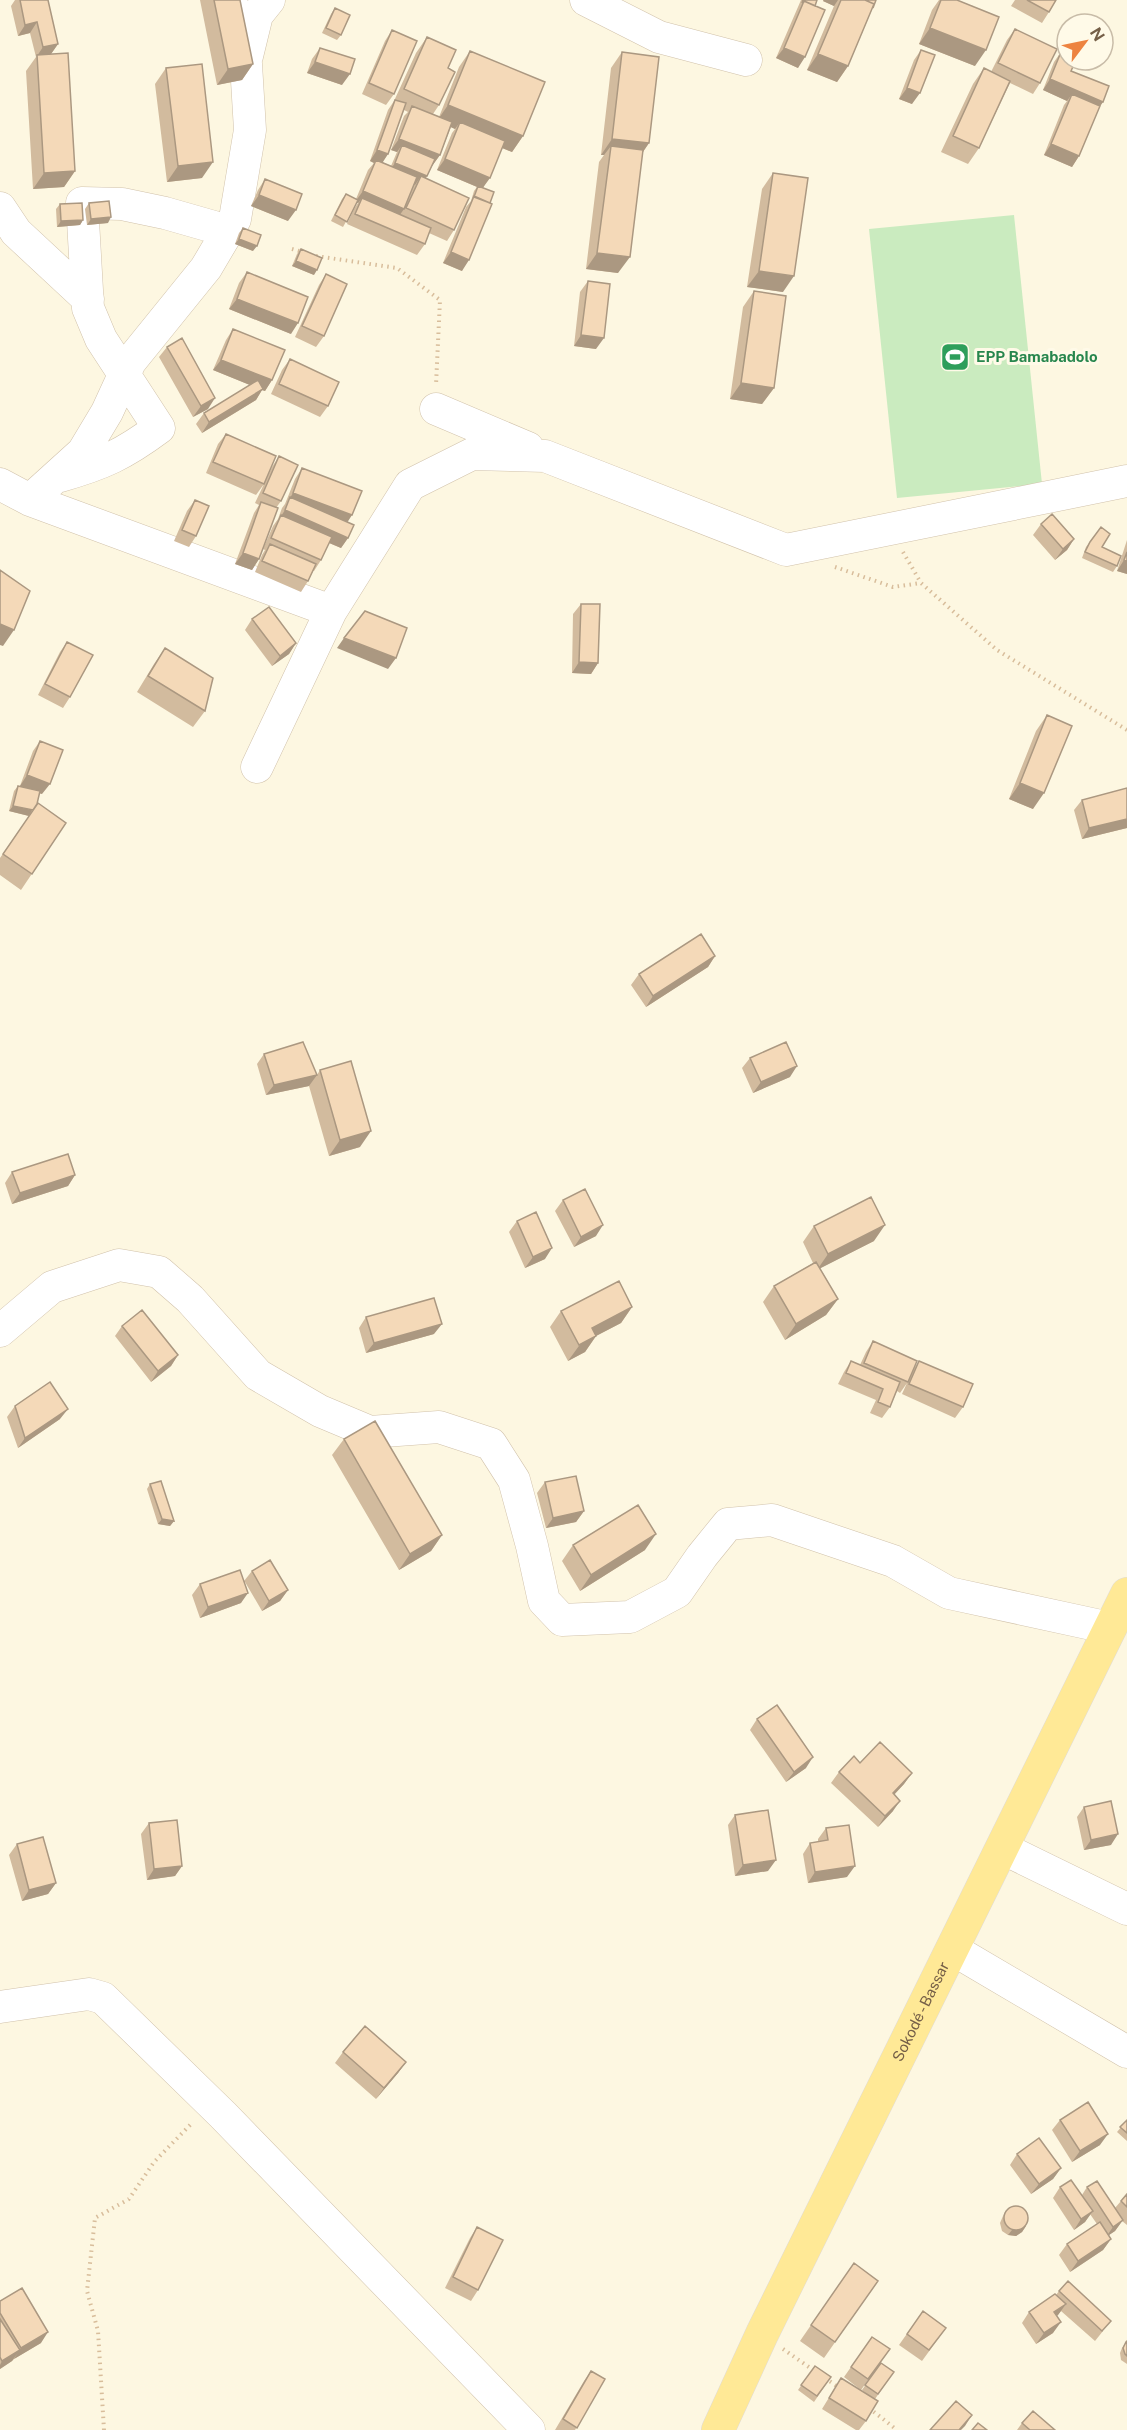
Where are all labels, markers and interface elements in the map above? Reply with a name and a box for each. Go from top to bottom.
north arrow [1055,12,1115,72]
text: N [1086,24,1109,45]
sports icon: EPP Bamabadolo [939,341,971,373]
place label: EPP Bamabadolo [976,348,1098,365]
street label: Sokodé - Bassar [889,1959,952,2064]

